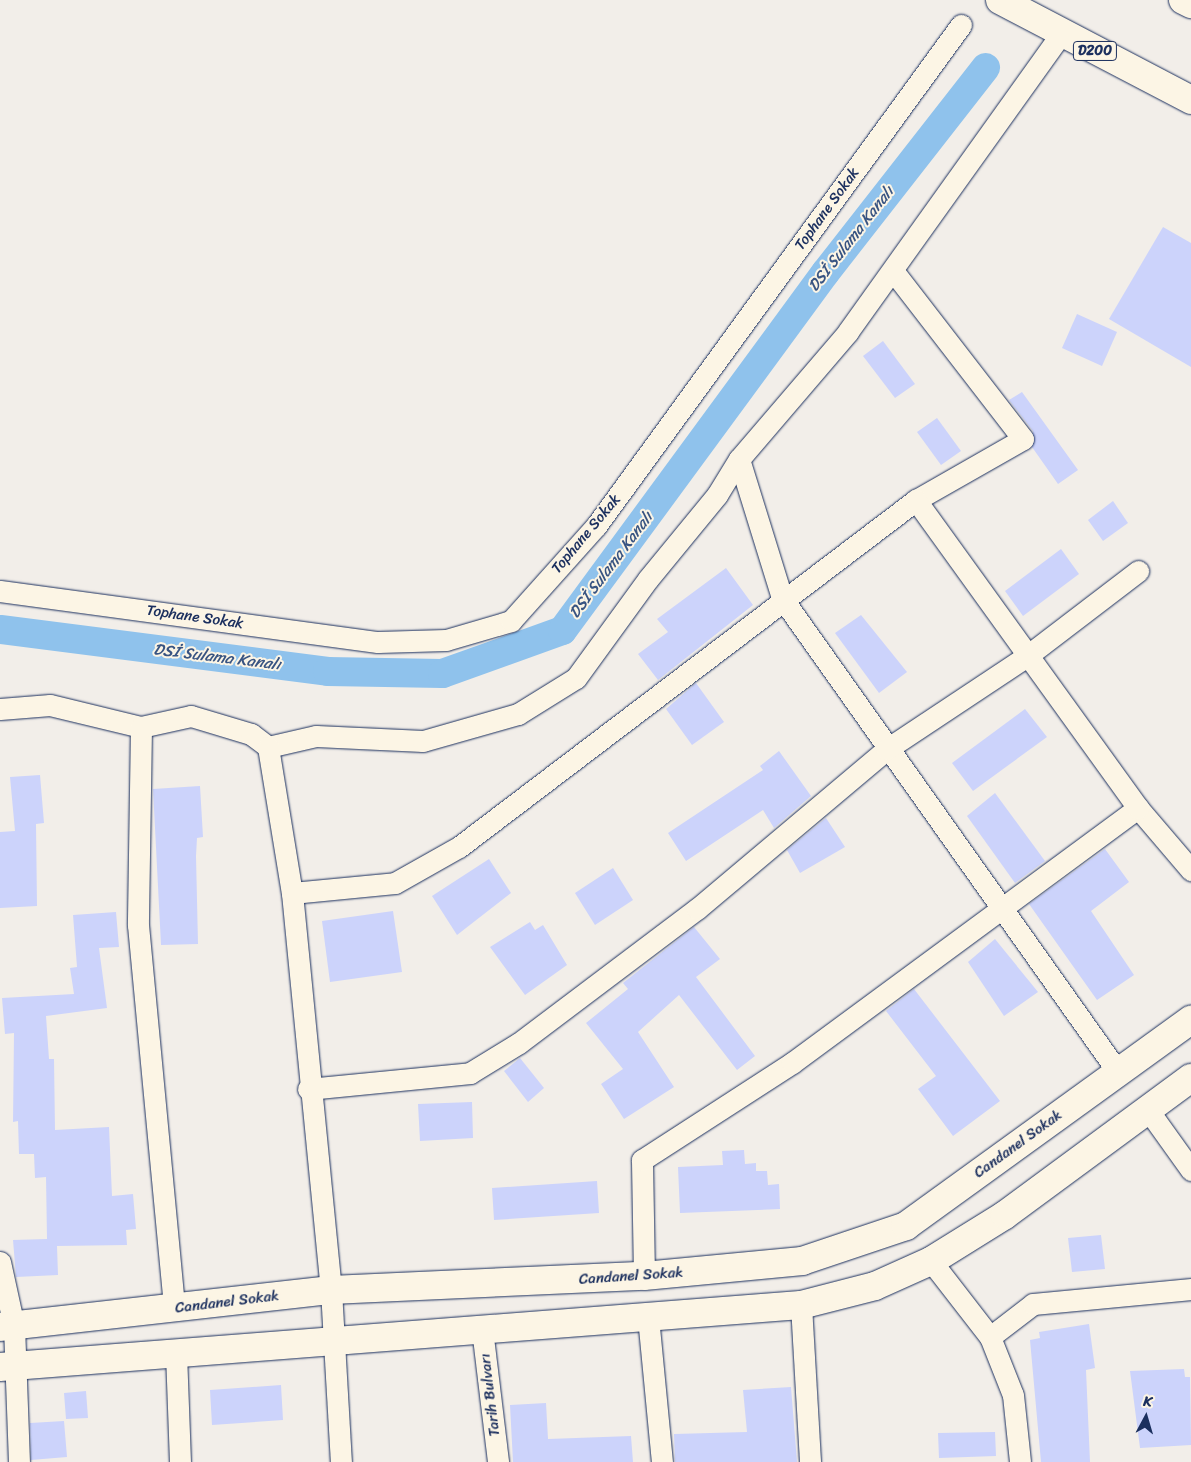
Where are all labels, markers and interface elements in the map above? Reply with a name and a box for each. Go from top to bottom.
road number: D200 [1072,40,1118,62]
street label: Tophane Sokak [791,164,863,254]
water label: DSİ Sulama Kanalı [804,182,898,296]
street label: Tophane Sokak [548,491,624,577]
water label: DSİ Sulama Kanalı [564,508,658,622]
street label: Tophane Sokak [145,601,245,633]
water label: DSİ Sulama Kanalı [152,640,282,674]
street label: Candanel Sokak [970,1106,1066,1182]
street label: Candanel Sokak [578,1263,684,1289]
street label: Candanel Sokak [174,1287,280,1317]
street label: Tarih Bulvarı [476,1353,504,1437]
text: K [1142,1389,1153,1414]
north arrow [1121,1392,1171,1442]

